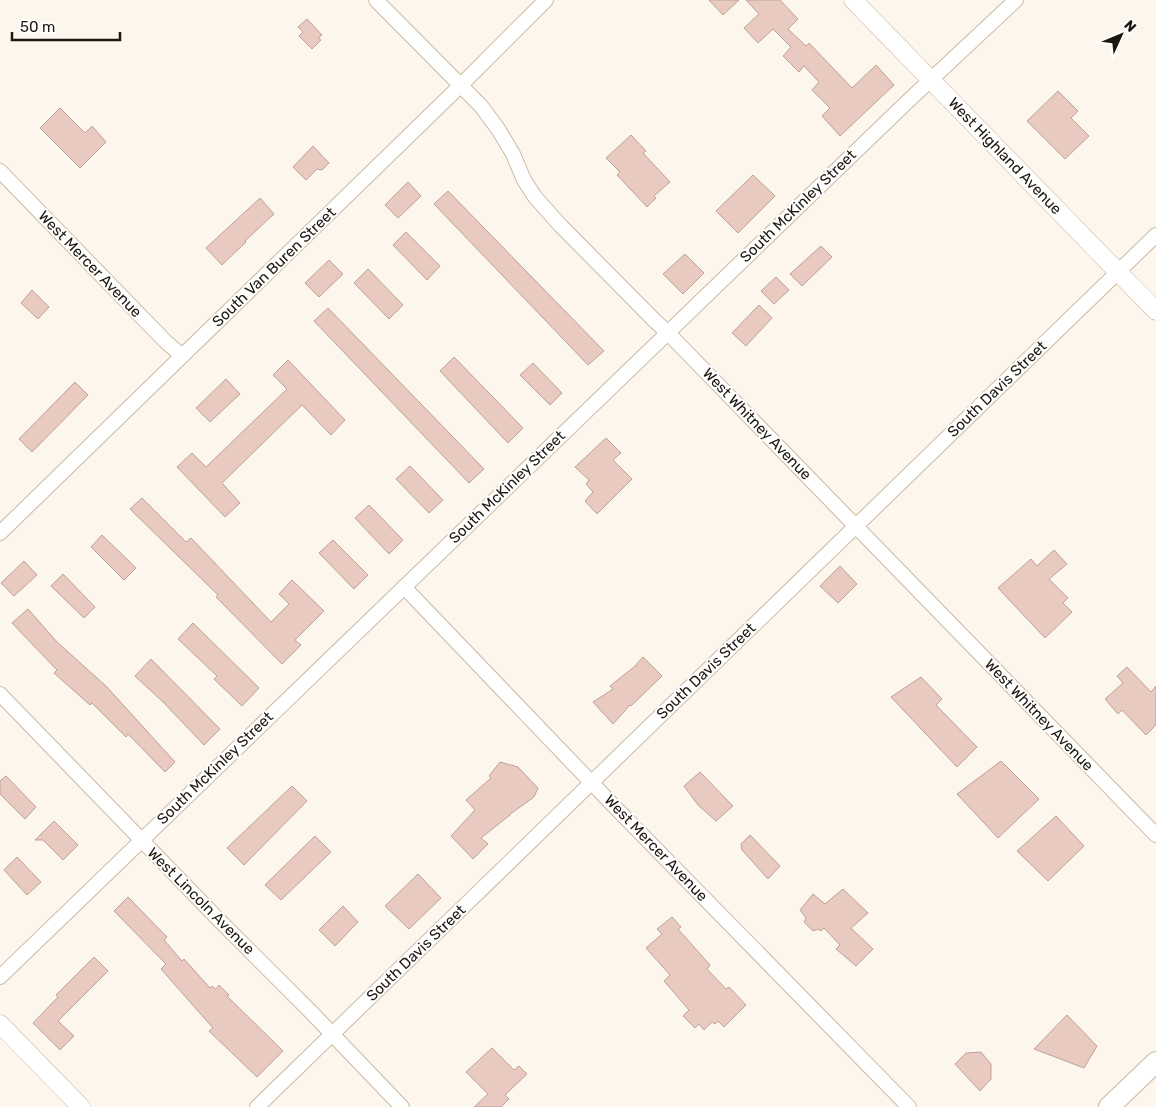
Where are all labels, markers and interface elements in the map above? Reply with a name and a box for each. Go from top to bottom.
scale bar [12,10,120,42]
north arrow [1096,10,1146,60]
text: N [1120,17,1140,36]
text: 50 m [20,18,55,36]
street label: West Highland Avenue [945,94,1065,218]
street label: South McKinley Street [736,146,860,266]
street label: South Van Buren Street [209,203,339,331]
street label: West Mercer Avenue [35,207,145,321]
street label: South Davis Street [944,337,1050,441]
street label: West Whitney Avenue [699,364,815,484]
street label: South McKinley Street [445,427,569,547]
street label: South Davis Street [653,619,759,723]
street label: West Whitney Avenue [981,655,1097,775]
street label: South McKinley Street [153,708,277,828]
street label: West Mercer Avenue [601,791,711,905]
street label: West Lincoln Avenue [144,844,258,958]
street label: South Davis Street [363,901,469,1005]

